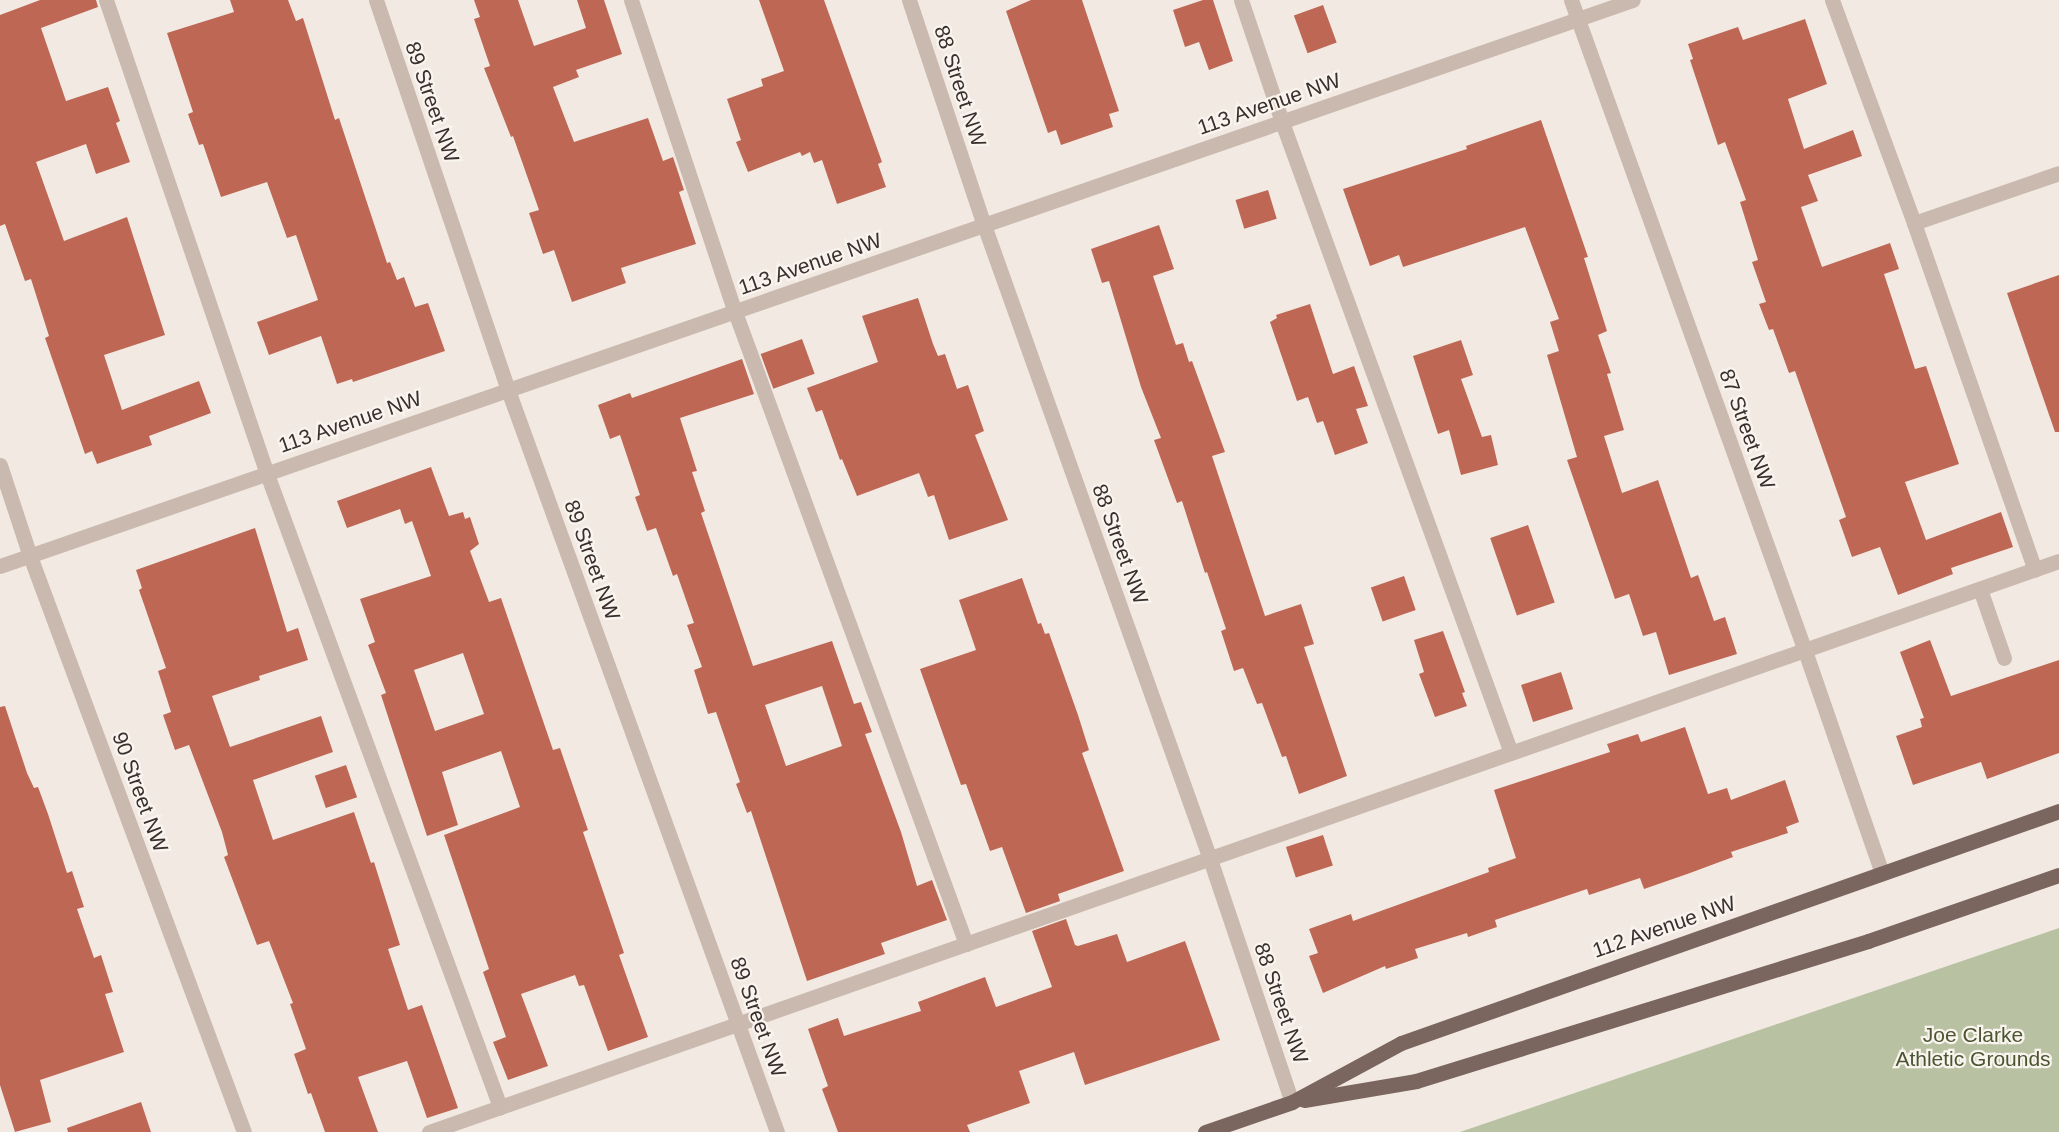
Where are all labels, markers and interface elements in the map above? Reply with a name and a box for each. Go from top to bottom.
street label: 88 Street NW [929,22,991,150]
street label: 89 Street NW [400,38,464,166]
street label: 113 Avenue NW [1194,68,1344,140]
street label: 113 Avenue NW [735,228,885,300]
street label: 87 Street NW [1714,365,1780,493]
street label: 113 Avenue NW [275,386,425,458]
street label: 88 Street NW [1087,480,1153,608]
street label: 89 Street NW [559,496,625,624]
street label: 90 Street NW [107,728,173,856]
street label: 112 Avenue NW [1589,891,1739,963]
street label: 88 Street NW [1249,939,1313,1067]
street label: 89 Street NW [725,953,791,1081]
park label: Joe Clarke Athletic Grounds [1895,1022,2051,1072]

